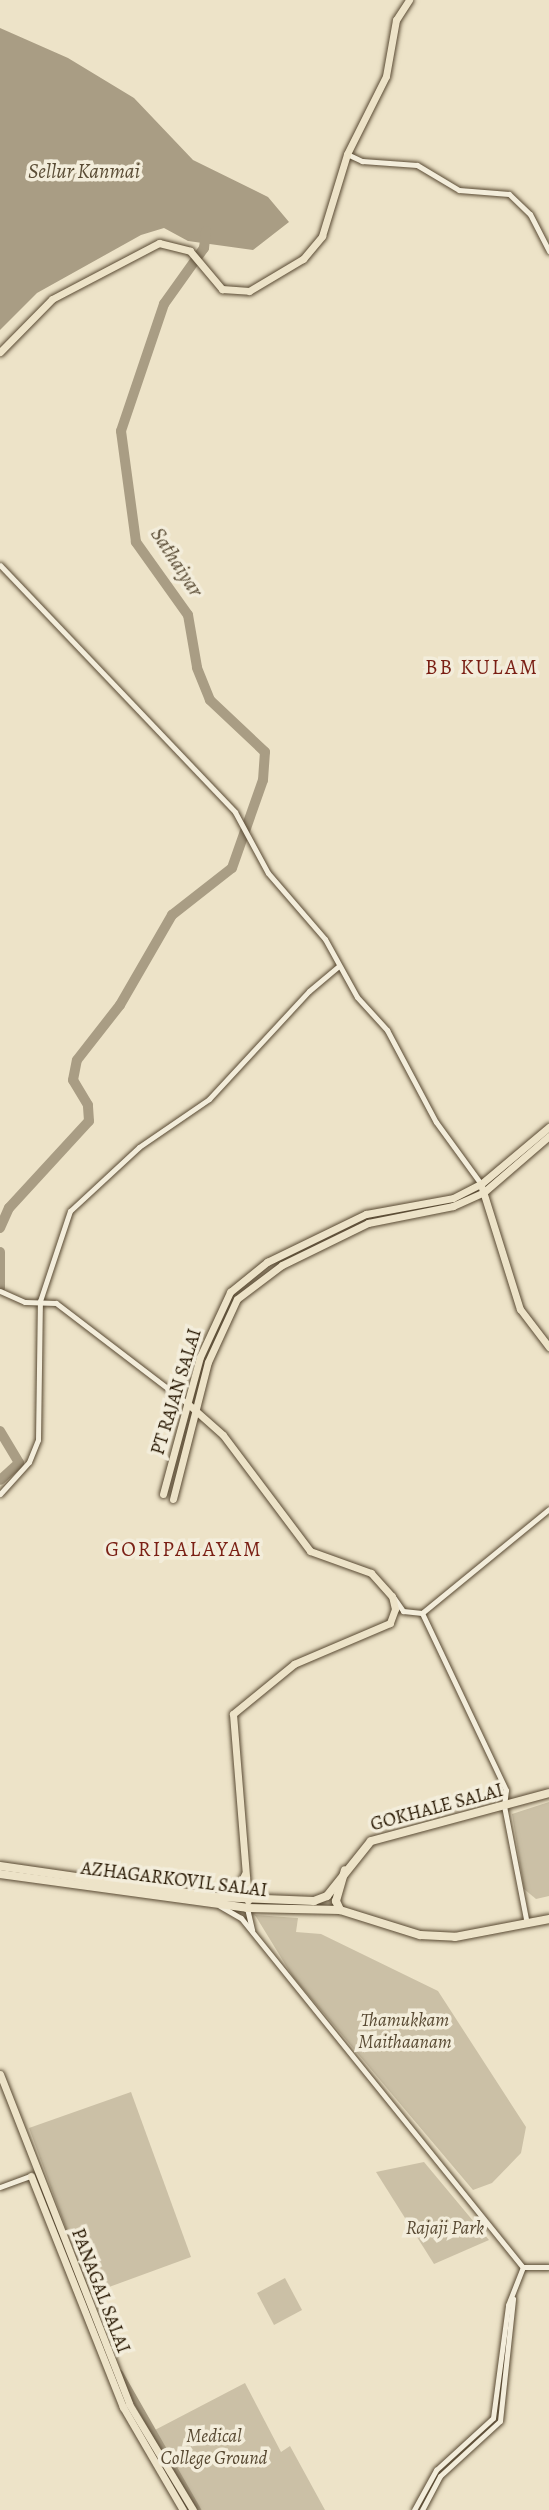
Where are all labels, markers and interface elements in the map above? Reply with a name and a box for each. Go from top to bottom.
water label: Sellur Kanmai [28,158,140,184]
water label: Sathaiyar [145,523,209,601]
district label: BB KULAM [426,654,538,680]
street label: PT RAJAN SALAI [147,1326,207,1458]
district label: GORIPALAYAM [107,1536,261,1562]
street label: GOKHALE SALAI [368,1779,506,1837]
street label: AZHAGARKOVIL SALAI [80,1857,268,1903]
park label: Thamukkam Maithaanam [358,2010,452,2054]
park label: Rajaji Park [406,2218,484,2240]
street label: PANAGAL SALAI [66,2225,134,2357]
park label: Medical College Ground [161,2426,267,2470]

